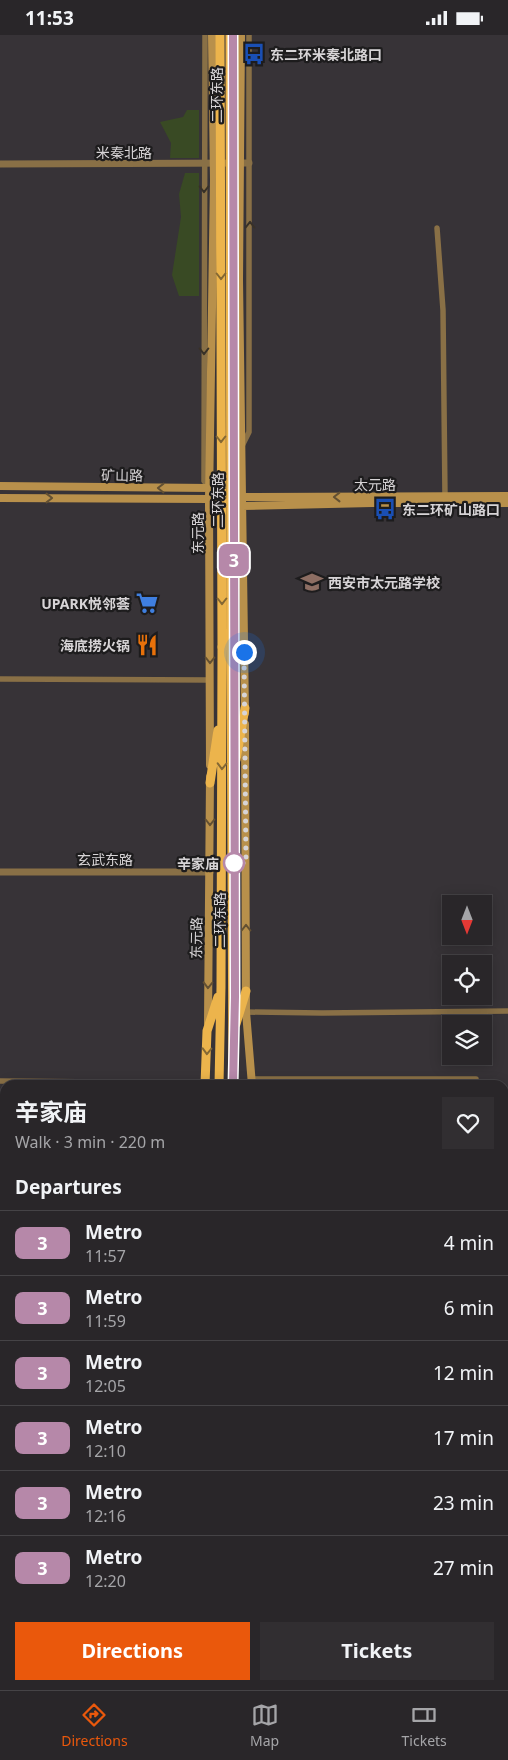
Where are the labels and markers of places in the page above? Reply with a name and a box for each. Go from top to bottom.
bus stop icon: 东二环米秦北路口 [241,41,267,67]
place label: 东二环米秦北路口 [270,45,382,64]
bus stop icon: 东二环矿山路口 [372,496,398,522]
place label: 东二环矿山路口 [402,500,500,519]
school or university icon: 西安市太元路学校 [299,569,325,595]
place label: 西安市太元路学校 [328,573,440,592]
supermarket icon: UPARK悦邻荟 [134,590,160,616]
place label: UPARK悦邻荟 [41,594,130,613]
restaurant icon: 海底捞火锅 [134,632,160,658]
place label: 海底捞火锅 [60,636,130,655]
marker: 辛家庙 [223,852,245,874]
place label: 辛家庙 [177,854,219,873]

